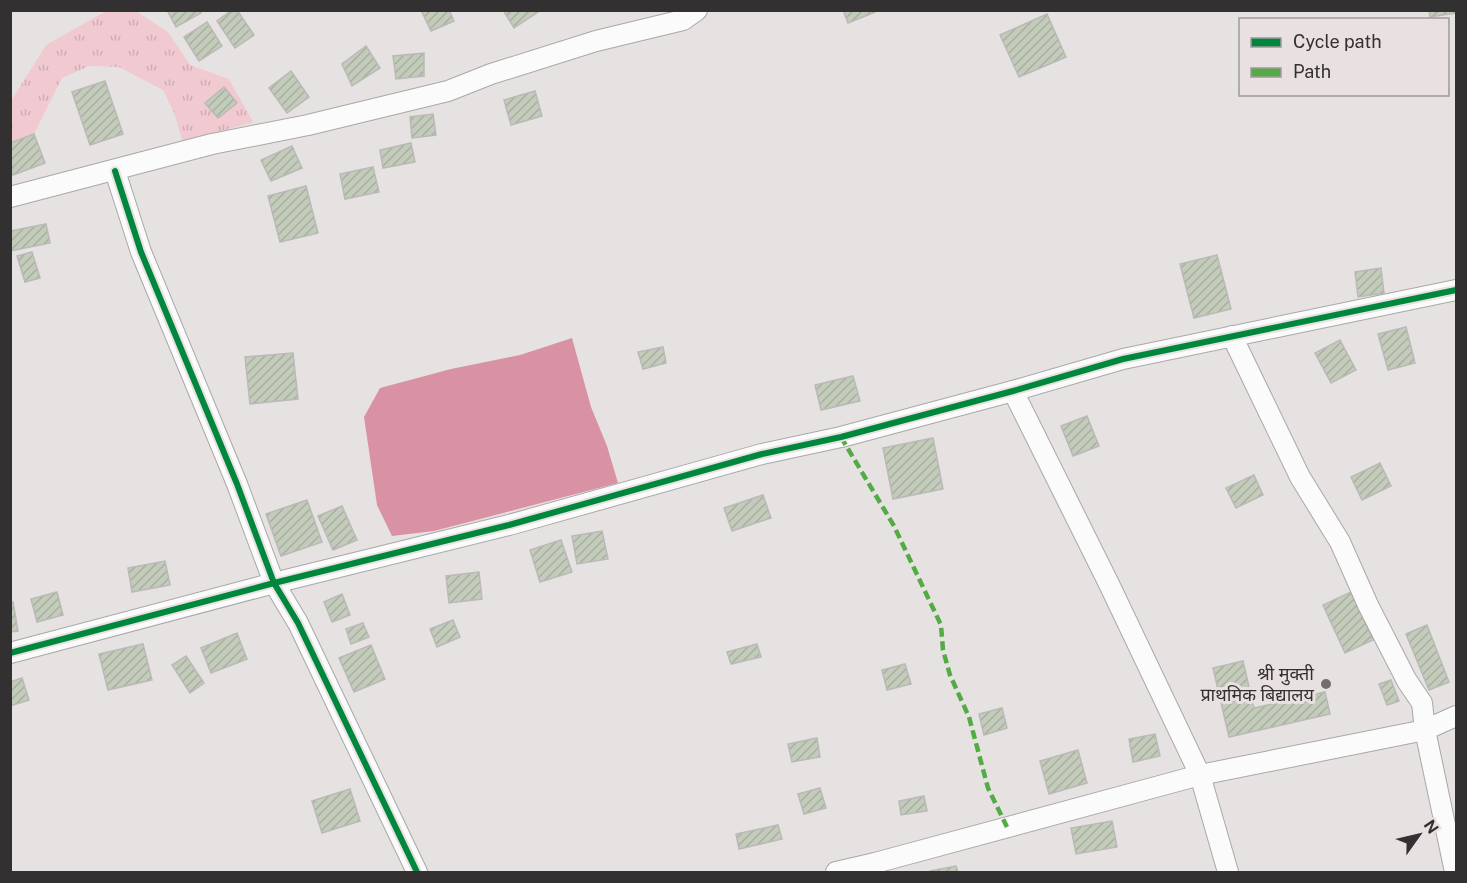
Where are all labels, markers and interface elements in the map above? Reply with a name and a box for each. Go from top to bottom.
legend [1239,18,1449,96]
text: Cycle path [1293,31,1382,52]
text: Path [1293,61,1331,82]
place label: श्री मुक्ती प्राथमिक बिद्यालय [1200,663,1315,705]
marker: श्री मुक्ती प्राथमिक बिद्यालय [1319,677,1333,691]
north arrow [1389,805,1449,865]
text: N [1420,816,1442,837]

